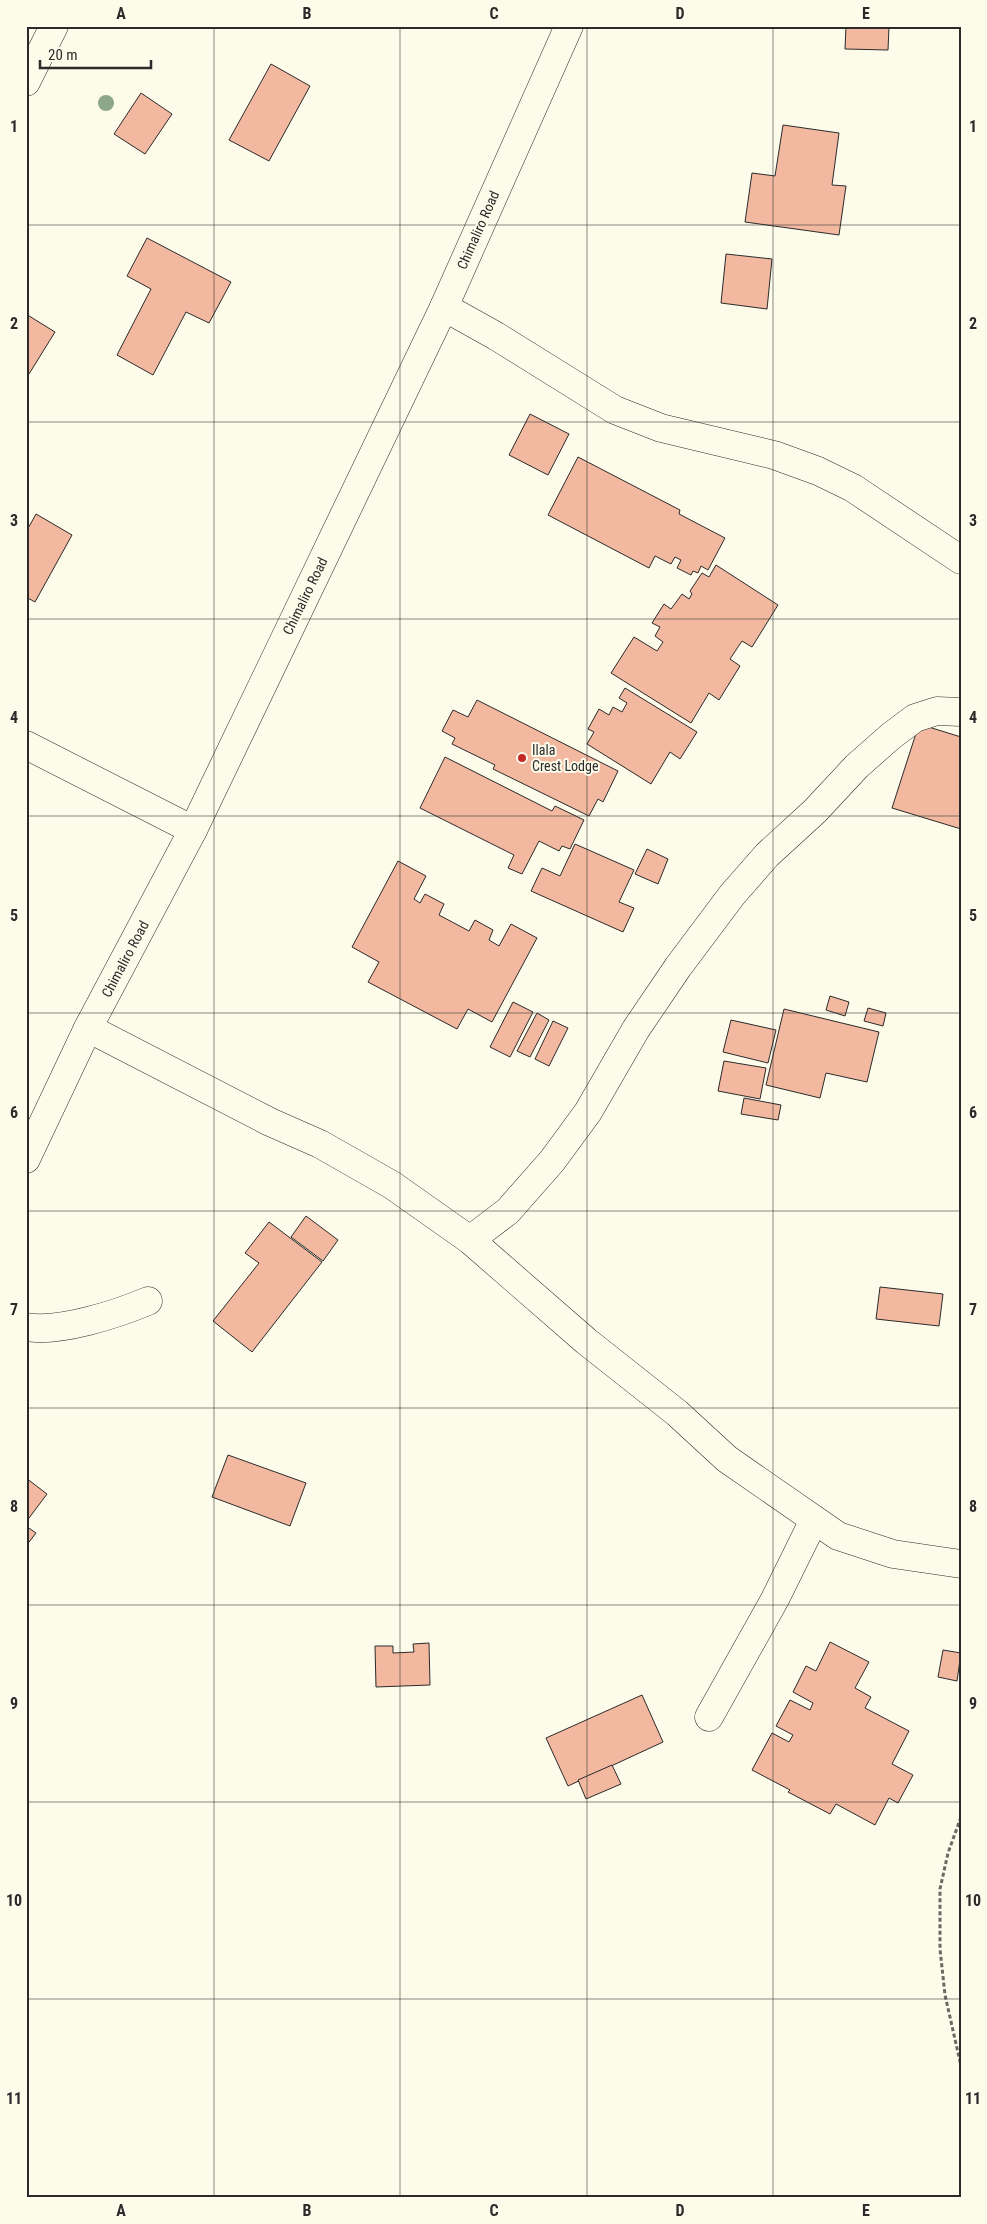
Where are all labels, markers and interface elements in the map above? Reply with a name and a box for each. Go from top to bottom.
text: A [116,4,126,23]
text: B [303,4,312,23]
text: C [489,4,499,23]
text: D [675,4,685,23]
text: E [862,4,870,23]
scale bar [40,38,151,70]
text: 20 m [48,46,78,64]
text: 1 [10,117,18,136]
text: 1 [969,117,977,136]
street label: Chimaliro Road [454,188,502,272]
text: 2 [10,314,18,333]
text: 2 [969,314,977,333]
text: 3 [10,511,18,530]
text: 3 [969,511,977,530]
street label: Chimaliro Road [279,555,331,637]
text: 4 [10,708,18,727]
text: 4 [969,708,977,727]
place label: Ilala Crest Lodge [532,742,599,774]
marker: Ilala Crest Lodge [516,752,528,764]
text: 5 [10,906,18,925]
text: 5 [969,906,977,925]
street label: Chimaliro Road [98,918,152,1000]
text: 6 [10,1103,18,1122]
text: 6 [969,1103,977,1122]
text: 7 [10,1300,18,1319]
text: 7 [969,1300,977,1319]
text: 8 [10,1497,18,1516]
text: 8 [969,1497,977,1516]
text: 9 [10,1694,18,1713]
text: 9 [969,1694,977,1713]
text: 10 [6,1891,22,1910]
text: 10 [965,1891,981,1910]
text: 11 [6,2089,22,2108]
text: 11 [965,2089,981,2108]
text: A [116,2201,126,2220]
text: B [303,2201,312,2220]
text: C [489,2201,499,2220]
text: D [675,2201,685,2220]
text: E [862,2201,870,2220]

